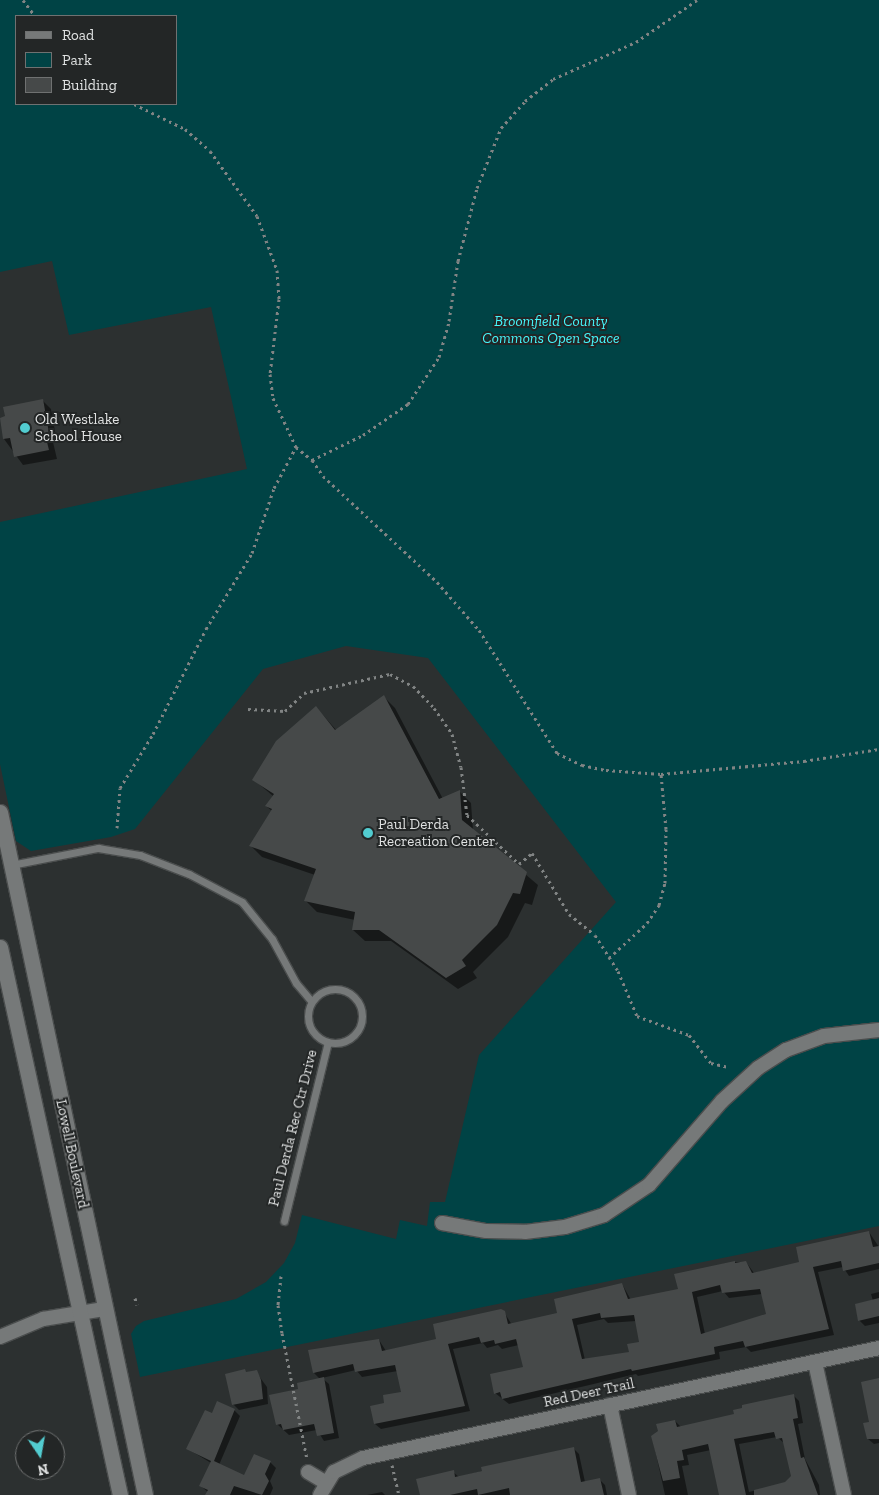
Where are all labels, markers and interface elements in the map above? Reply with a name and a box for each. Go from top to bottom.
legend [15,15,178,105]
text: Road [62,26,94,44]
text: Park [62,51,92,69]
text: Building [62,76,117,94]
park label: Broomfield County Commons Open Space [482,312,620,347]
place label: Old Westlake School House [35,410,122,445]
marker: Old Westlake School House [19,422,31,434]
place label: Paul Derda Recreation Center [378,815,495,850]
marker: Paul Derda Recreation Center [362,827,374,839]
street label: Paul Derda Rec Ctr Drive [265,1048,321,1208]
street label: Lowell Boulevard [52,1098,92,1210]
street label: Red Deer Trail [542,1375,636,1411]
north arrow [15,1430,65,1480]
text: N [36,1460,50,1479]

